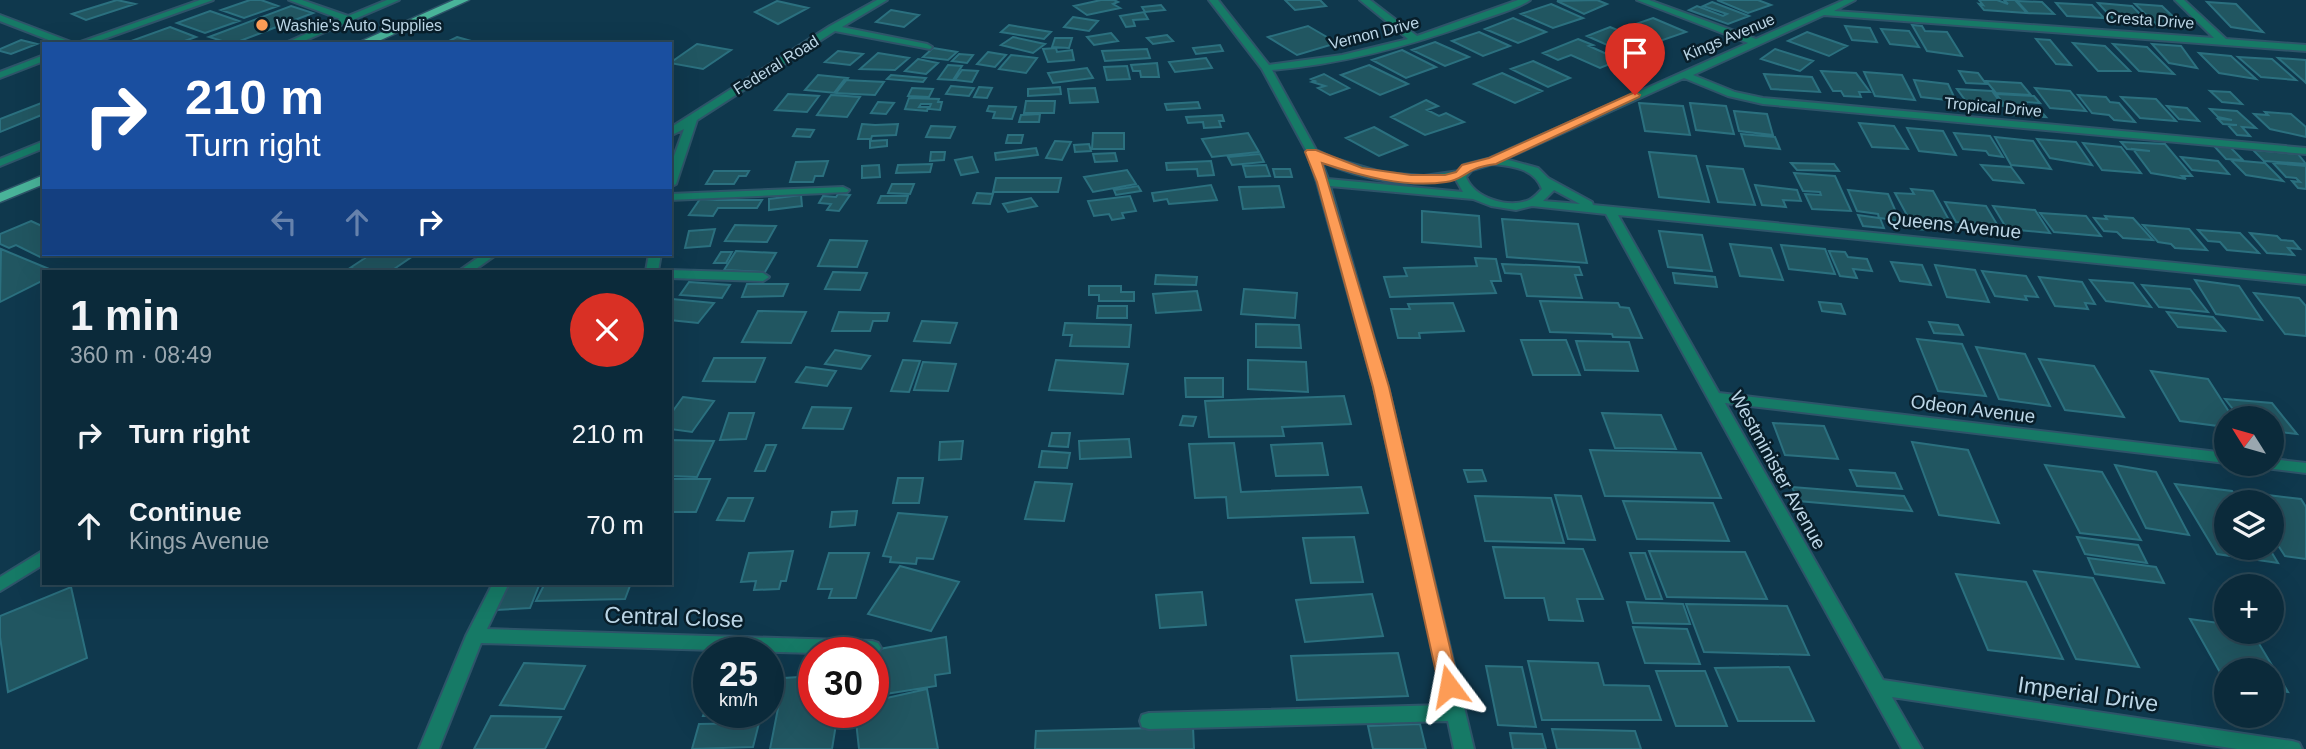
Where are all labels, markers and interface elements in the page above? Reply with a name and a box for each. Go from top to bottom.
street label: Cresta Drive [2105,8,2195,32]
street label: Kings Avenue [1681,10,1777,64]
street label: Vernon Drive [1327,14,1421,52]
marker: Washie's Auto Supplies [254,17,270,33]
place label: Washie's Auto Supplies [276,17,442,34]
pin [1605,23,1665,95]
street label: Federal Road [730,32,822,98]
icon: arrive [1616,34,1654,72]
icon: right [70,70,161,161]
text: 210 m [185,70,324,124]
street label: Tropical Drive [1943,94,2043,120]
text: Turn right [185,127,321,163]
icon: left [265,203,303,241]
icon: ahead [338,203,376,241]
icon: right [411,203,449,241]
street label: Queens Avenue [1886,208,2022,242]
text: 1 min [70,292,180,339]
button: close [570,293,644,367]
text: 360 m · 08:49 [70,342,212,368]
street label: Westminister Avenue [1726,387,1830,553]
street label: Odeon Avenue [1910,391,2036,427]
north arrow [2214,406,2284,476]
map controls [2214,406,2284,728]
icon: right [70,416,108,454]
text: Turn right [129,419,250,449]
text: 210 m [572,419,644,449]
button: layers [2214,490,2284,560]
text: Continue [129,497,242,527]
icon: ahead [70,507,108,545]
text: 70 m [586,510,644,540]
text: Kings Avenue [129,528,269,554]
button: + [2214,574,2284,644]
street label: Central Close [604,602,744,632]
speed limit sign: 30 [798,637,889,728]
position arrow [1412,649,1486,723]
text: 25 [719,654,758,693]
button: − [2214,658,2284,728]
street label: Imperial Drive [2016,671,2160,717]
text: km/h [719,690,758,710]

